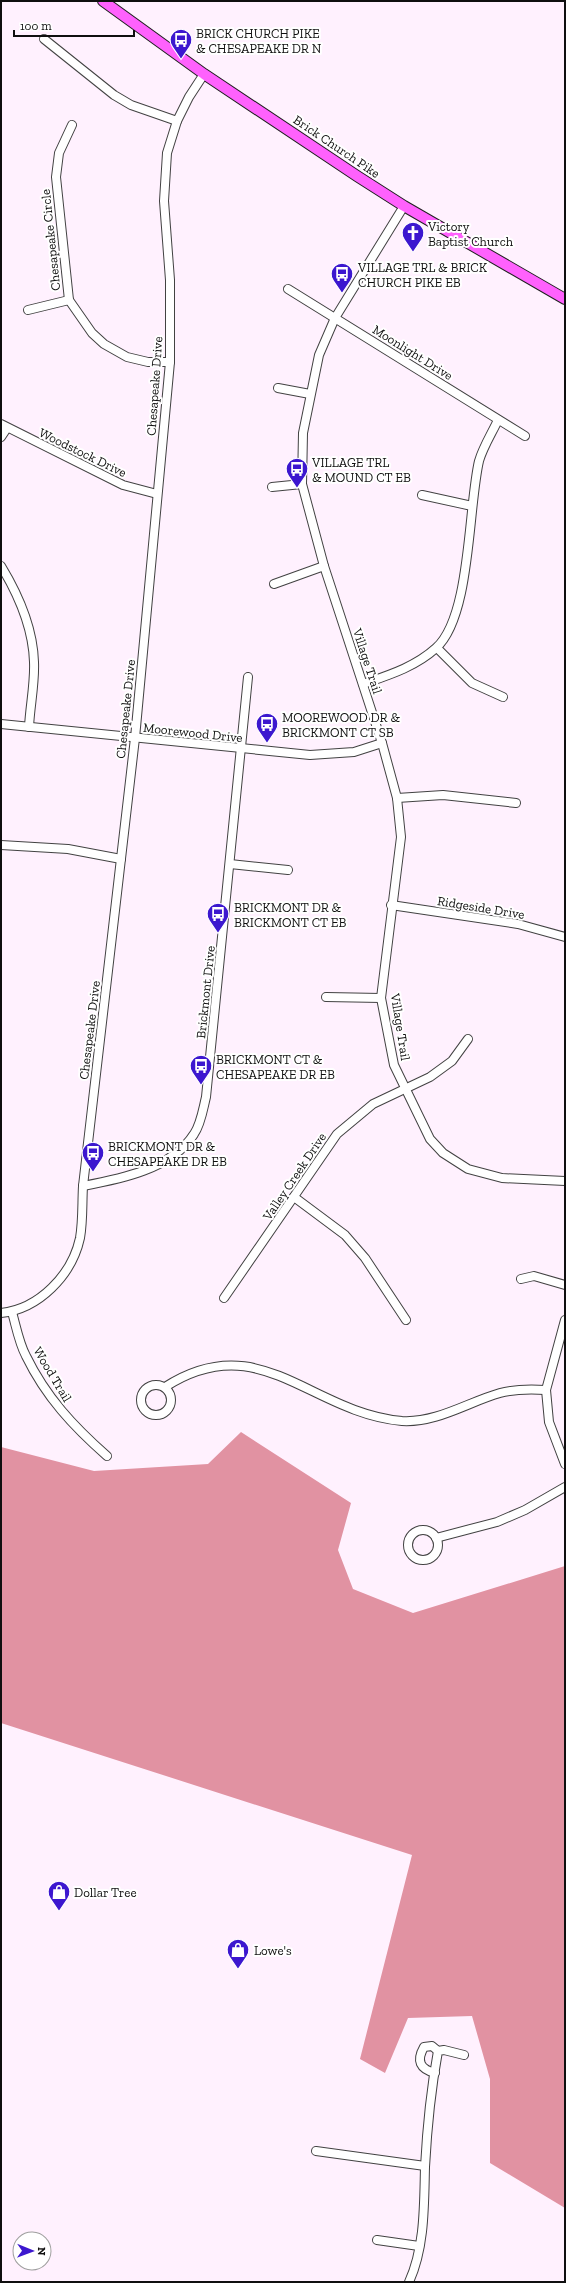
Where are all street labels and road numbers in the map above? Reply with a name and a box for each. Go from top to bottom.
street label: Brick Church Pike [291,112,383,181]
street label: Chesapeake Circle [38,188,63,291]
street label: Moonlight Drive [370,322,456,383]
street label: Chesapeake Drive [144,336,165,436]
street label: Woodstock Drive [37,425,129,480]
street label: Village Trail [350,626,385,696]
street label: Chesapeake Drive [113,659,138,759]
street label: Moorewood Drive [143,720,243,745]
street label: Ridgeside Drive [436,893,526,922]
street label: Brickmont Drive [193,945,218,1039]
street label: Chesapeake Drive [76,980,103,1080]
street label: Village Trail [388,992,413,1062]
street label: Valley Creek Drive [259,1130,329,1224]
street label: Wood Trail [30,1344,75,1405]

